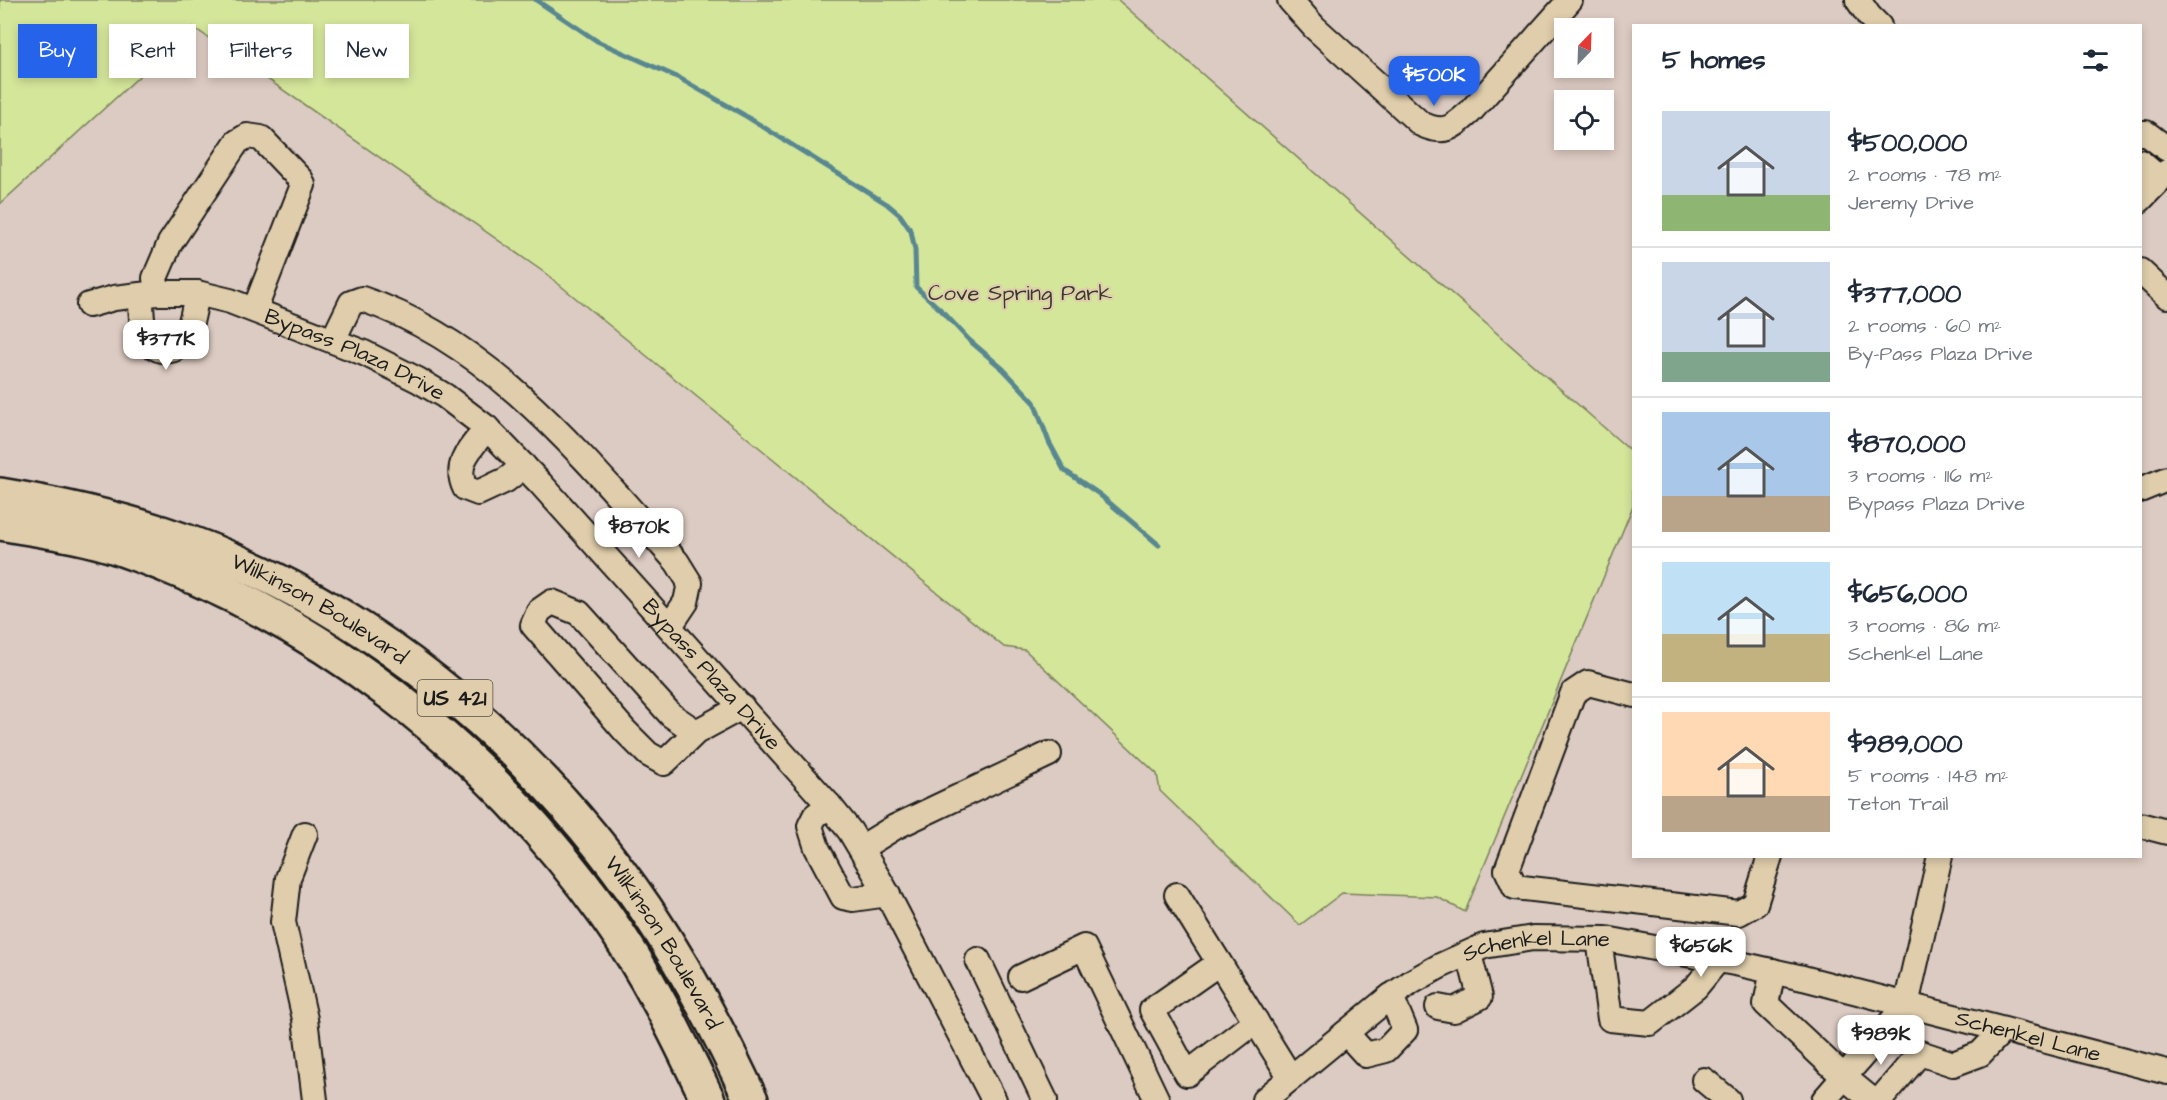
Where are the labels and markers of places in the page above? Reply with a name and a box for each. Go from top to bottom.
pin: $500K [1392,56,1476,107]
pin: $377K [124,320,208,371]
pin: $870K [597,508,681,559]
pin: $656K [1659,927,1743,978]
pin: $989K [1839,1015,1923,1066]

